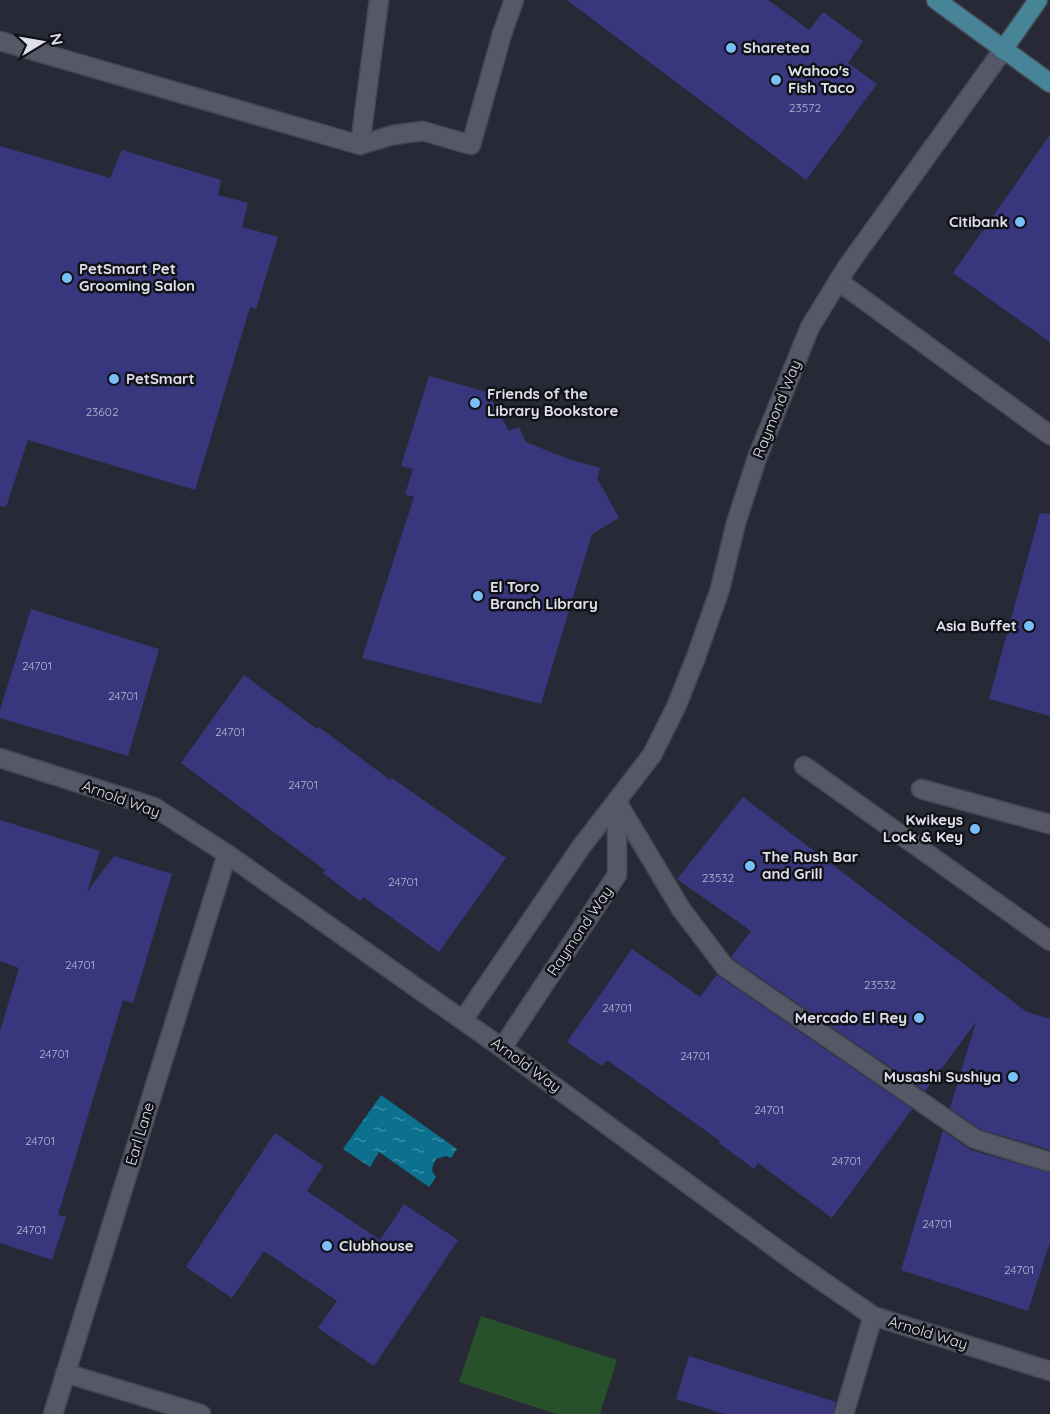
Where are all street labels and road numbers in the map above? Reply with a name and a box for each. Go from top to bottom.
street label: Raymond Way [748,357,805,461]
street label: Arnold Way [80,776,163,821]
street label: Raymond Way [543,882,617,979]
street label: Arnold Way [488,1033,565,1096]
street label: Earl Lane [121,1100,158,1168]
street label: Arnold Way [886,1311,970,1354]

